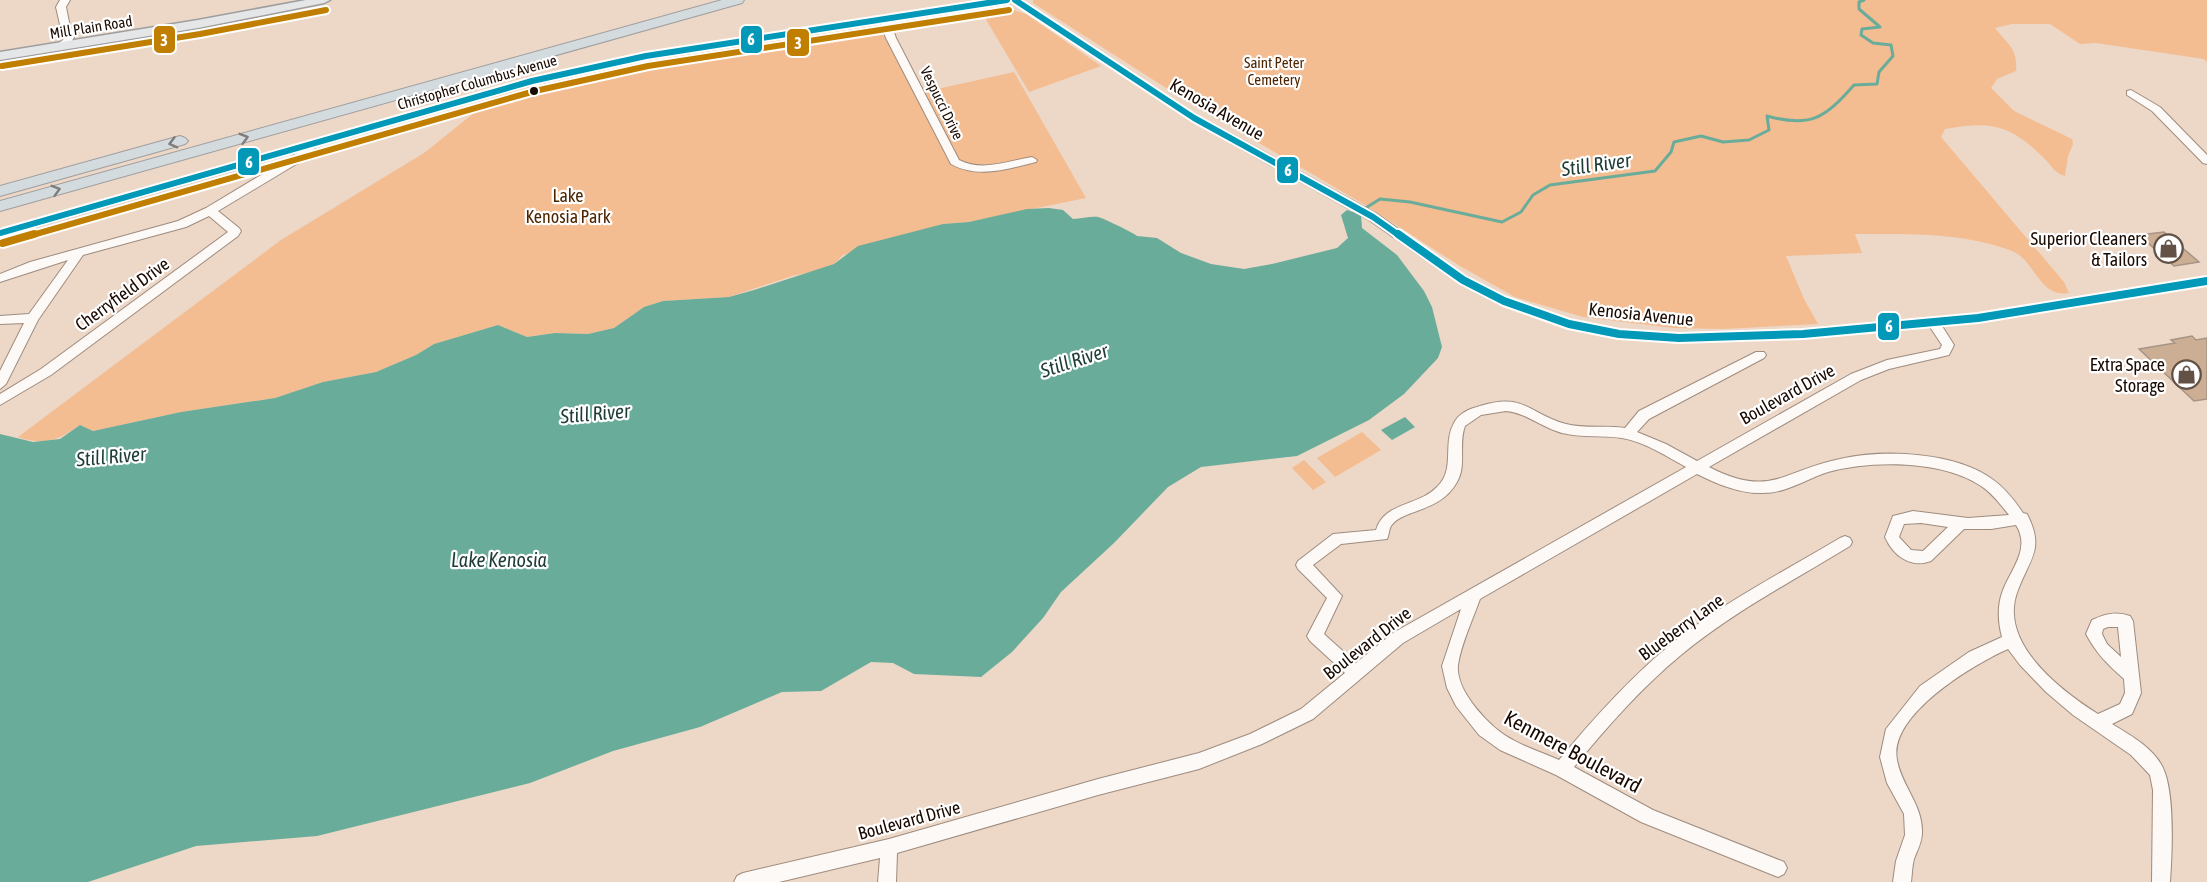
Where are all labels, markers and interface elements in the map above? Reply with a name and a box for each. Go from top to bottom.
street label: Mill Plain Road [49,12,133,42]
line badge: 3 [153,25,176,54]
line badge: 6 [740,25,763,54]
line badge: 3 [786,28,810,57]
text: 6 [747,30,755,48]
text: 3 [160,31,168,49]
text: 3 [794,34,802,52]
street label: Christopher Columbus Avenue [395,51,559,113]
park label: Saint Peter Cemetery [1244,54,1304,88]
street label: Vespucci Drive [917,64,967,142]
street label: Kenosia Avenue [1166,74,1268,144]
unlabelled marker [528,85,540,97]
one-way arrow [239,132,249,145]
one-way arrow [168,136,178,149]
line badge: 6 [237,147,260,176]
water label: Still River [1559,148,1633,180]
text: 6 [245,153,253,171]
line badge: 6 [1276,156,1299,184]
text: 6 [1284,161,1292,179]
one-way arrow [50,185,61,197]
park label: Lake Kenosia Park [525,185,611,227]
place label: Superior Cleaners & Tailors [2031,228,2147,270]
shop icon: Superior Cleaners & Tailors [2152,232,2184,264]
street label: Cherryfield Drive [71,253,173,335]
street label: Kenosia Avenue [1588,298,1694,330]
line badge: 6 [1877,312,1900,341]
text: 6 [1885,317,1893,335]
water label: Still River [1036,338,1112,382]
place label: Extra Space Storage [2090,354,2165,396]
shop icon: Extra Space Storage [2170,358,2202,390]
street label: Boulevard Drive [1736,359,1838,429]
water label: Still River [558,398,632,428]
water label: Still River [74,441,148,471]
water label: Lake Kenosia [451,548,547,571]
street label: Blueberry Lane [1635,589,1727,665]
street label: Boulevard Drive [1319,602,1415,684]
street label: Kenmere Boulevard [1500,705,1646,797]
street label: Boulevard Drive [856,796,962,844]

